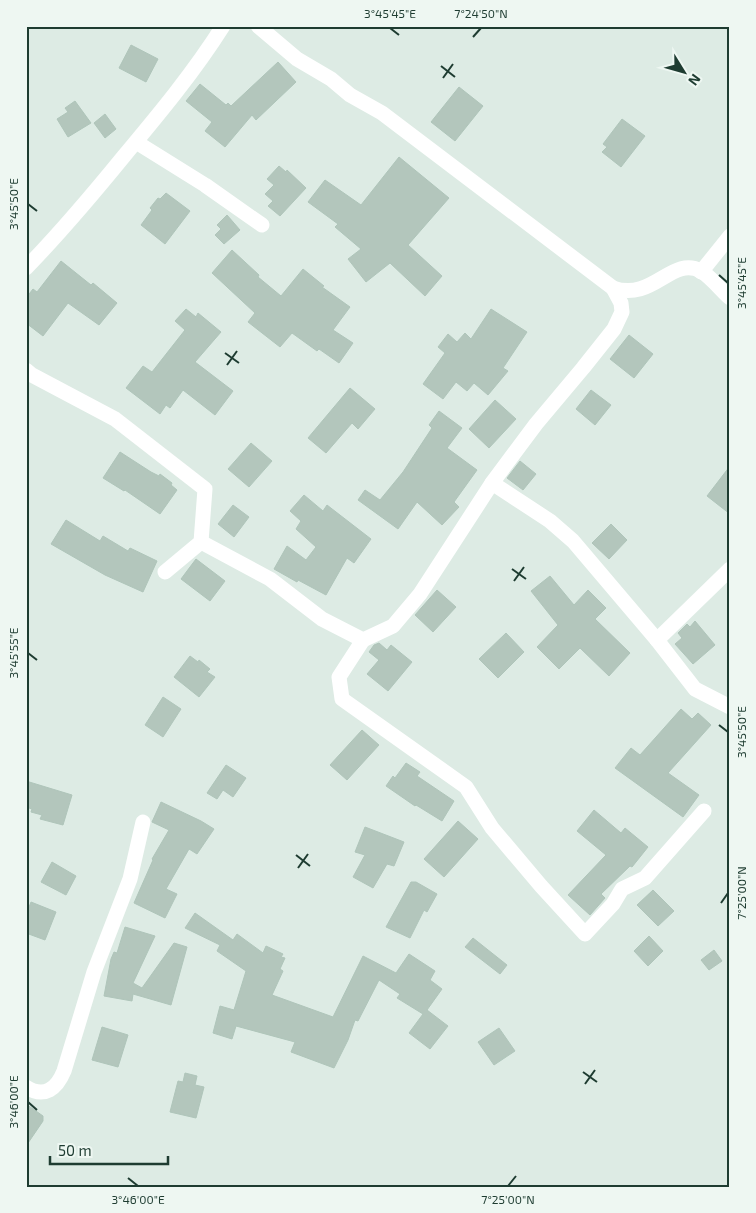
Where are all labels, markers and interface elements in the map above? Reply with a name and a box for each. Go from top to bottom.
text: 3°45'45"E [364,6,416,20]
text: 7°24'50"N [454,6,508,20]
north arrow [658,48,708,98]
text: N [685,71,705,89]
text: 3°45'50"E [6,178,20,230]
text: 3°45'45"E [734,257,748,309]
text: 3°45'55"E [6,627,20,679]
text: 3°45'50"E [734,706,748,758]
text: 7°25'00"N [734,866,748,920]
text: 3°46'00"E [6,1075,20,1129]
scale bar [50,1133,168,1165]
text: 50 m [58,1141,92,1159]
text: 3°46'00"E [111,1192,165,1206]
text: 7°25'00"N [481,1192,535,1206]

